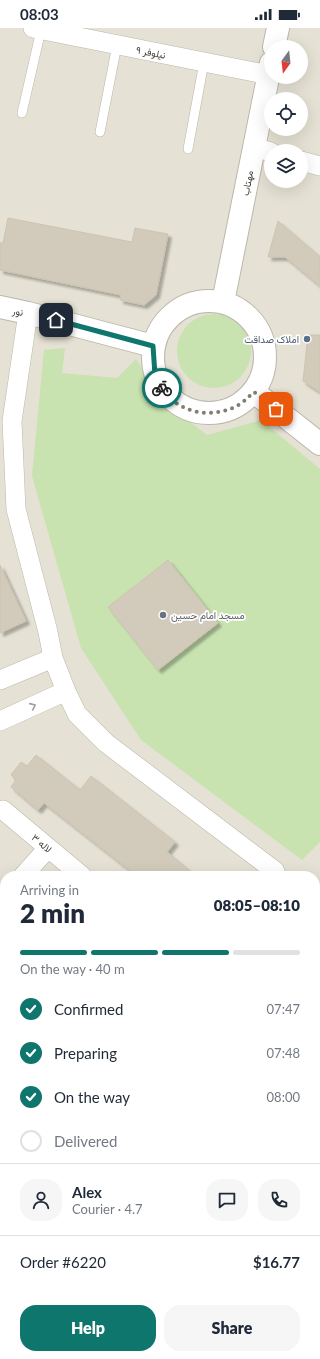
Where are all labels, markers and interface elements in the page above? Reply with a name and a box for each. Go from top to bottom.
text: 08:03 [20,5,59,23]
north arrow [264,40,308,84]
map controls [264,40,308,188]
street label: نیلوفر ۹ [135,43,167,62]
button: locate [264,92,308,136]
button: layers [264,144,308,188]
street label: مهتاب [239,169,256,197]
pin [39,303,73,337]
street label: نور [10,304,25,319]
icon: home [45,309,67,331]
place label: املاک صداقت [244,333,299,345]
marker: املاک صداقت [302,334,312,344]
courier [142,368,182,408]
icon: bike [151,377,173,399]
pin [259,392,293,426]
icon: bag [265,398,287,420]
place label: مسجد امام‌ حسین [171,609,245,622]
marker: مسجد امام‌ حسین [158,610,168,620]
one-way arrow [29,703,36,711]
street label: لاله ۳ [29,831,55,855]
text: Arriving in [20,882,79,898]
text: 08:05–08:10 [214,896,300,914]
text: 2 min [20,897,85,929]
text: On the way · 40 m [20,961,125,977]
icon: check [20,998,42,1020]
text: Confirmed [54,1000,123,1018]
text: 07:47 [267,1001,300,1017]
icon: check [20,1042,42,1064]
text: Preparing [54,1044,117,1062]
text: 07:48 [267,1045,300,1061]
icon: check [20,1086,42,1108]
text: On the way [54,1088,130,1106]
text: 08:00 [267,1089,300,1105]
text: Delivered [54,1132,117,1150]
button: person [20,1179,62,1221]
button: chat [206,1179,248,1221]
button: phone [258,1179,300,1221]
text: Alex [72,1183,102,1201]
text: Courier · 4.7 [72,1201,143,1217]
text: Order #6220 [20,1253,106,1271]
text: $16.77 [253,1253,300,1271]
button: Help [20,1305,156,1351]
button: Share [164,1305,300,1351]

